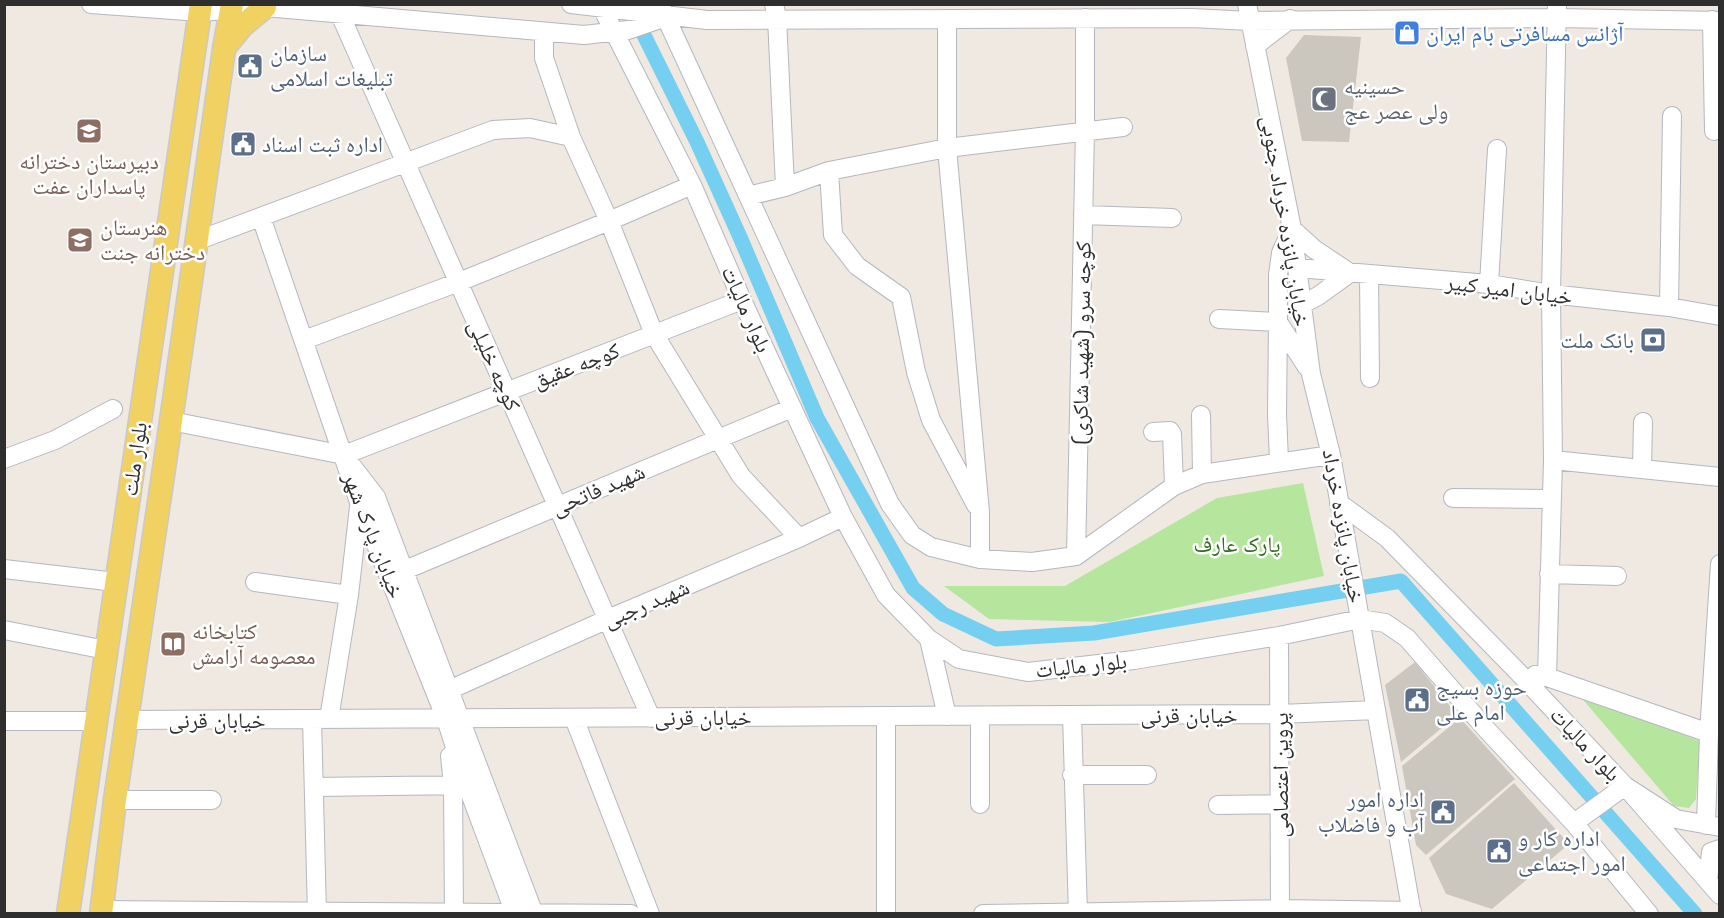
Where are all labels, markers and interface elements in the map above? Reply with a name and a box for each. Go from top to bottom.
shop icon: آژانس مسافرتی بام ایران [1392,18,1422,48]
place label: آژانس مسافرتی بام ایران [1426,19,1624,48]
place label: سازمان تبلیغات اسلامی [270,39,393,92]
public building icon: سازمان تبلیغات اسلامی [235,51,265,81]
place label: حسینیه ولی عصر عج [1344,72,1448,125]
mosque icon: حسینیه ولی عصر عج [1309,84,1339,114]
street label: خیابان پانزده خرداد جنوبی [1255,113,1317,329]
school or university icon: دبیرستان دخترانه پاسداران عفت [74,116,104,146]
public building icon: اداره ثبت اسناد [228,129,258,159]
place label: اداره ثبت اسناد [262,130,383,158]
place label: دبیرستان دخترانه پاسداران عفت [19,147,159,200]
place label: هنرستان دخترانه جنت [100,213,205,266]
school or university icon: هنرستان دخترانه جنت [65,225,95,255]
street label: کوچه سرو (شهید شاکری) [1065,241,1097,445]
street label: بلوار مالیات [716,261,778,357]
street label: خیابان امیر کبیر [1443,267,1574,311]
street label: کوچه خلیلی [463,315,527,415]
bank icon: بانک ملت [1638,325,1668,355]
place label: بانک ملت [1560,326,1634,354]
street label: کوچه عقیق [529,336,623,394]
street label: بلوار ملت [115,420,153,498]
street label: خیابان پانزده خرداد [1317,447,1371,605]
street label: شهید فاتحی [547,457,649,521]
street label: خیابان پارک شهر [337,467,411,602]
park label: پارک عارف [1194,530,1280,558]
street label: شهید رجبی [599,572,693,634]
place label: کتابخانه معصومه آرامش [192,617,316,670]
library icon: کتابخانه معصومه آرامش [158,629,188,659]
street label: بلوار مالیات [1034,646,1128,684]
place label: حوزه بسیج امام علی [1436,673,1527,727]
public building icon: حوزه بسیج امام علی [1402,685,1432,715]
street label: خیابان قرنی [1141,701,1237,729]
street label: بلوار مالیات [1544,701,1628,787]
street label: خیابان قرنی [655,703,751,731]
street label: خیابان قرنی [169,706,265,734]
street label: پروین اعتصامی [1266,713,1294,837]
place label: اداره امور آب و فاضلاب [1318,785,1424,838]
public building icon: اداره امور آب و فاضلاب [1428,797,1458,827]
place label: اداره کار و امور اجتماعی [1518,824,1626,877]
public building icon: اداره کار و امور اجتماعی [1484,836,1514,866]

